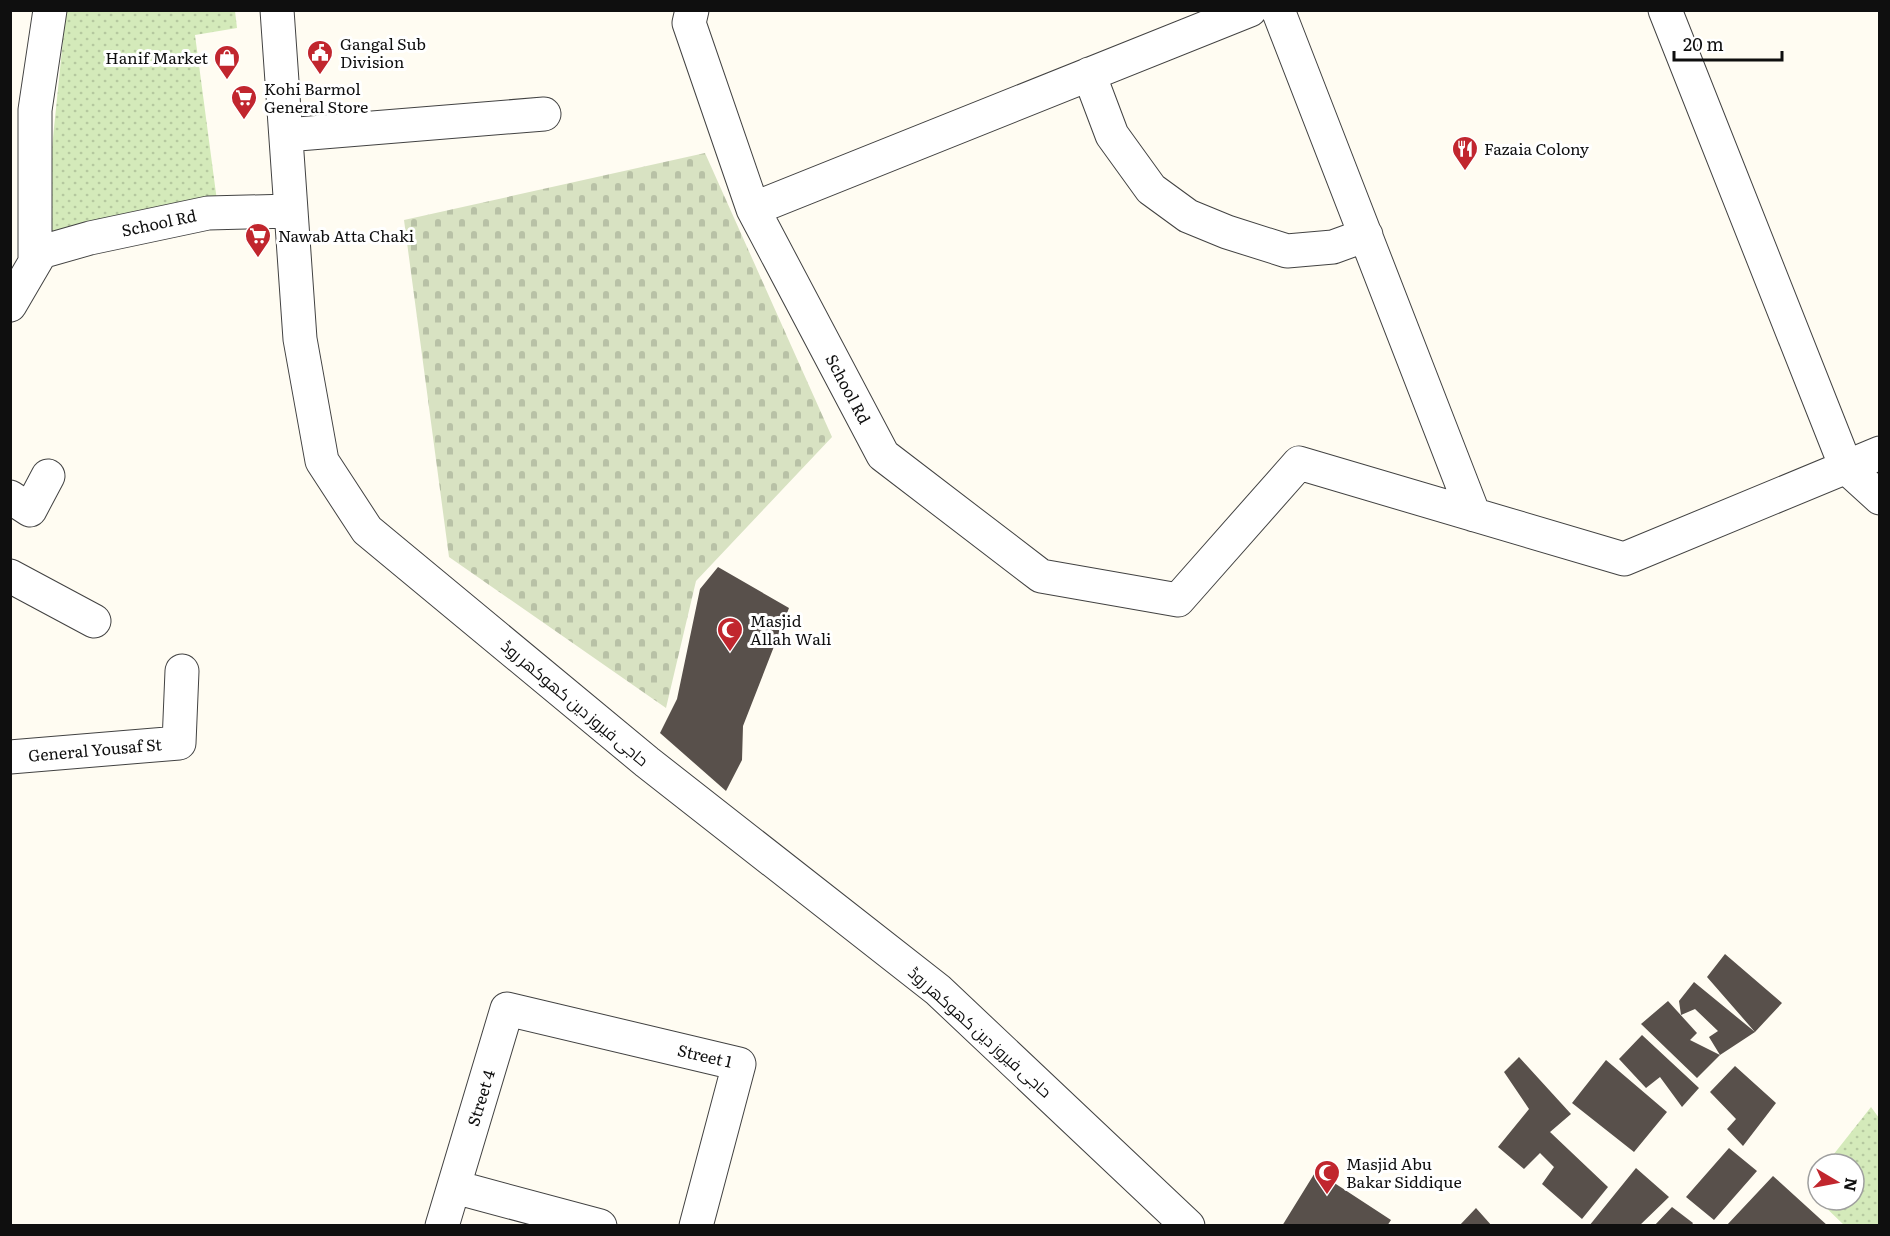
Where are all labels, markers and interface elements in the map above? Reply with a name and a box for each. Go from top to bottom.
scale bar [1674,24,1782,62]
text: 20 m [1683,30,1724,57]
place label: Gangal Sub Division [340,31,426,73]
public building icon: Gangal Sub Division [305,38,335,76]
shop icon: Hanif Market [212,43,242,81]
place label: Hanif Market [105,45,209,69]
place label: Kohi Barmol General Store [264,76,368,118]
supermarket icon: Kohi Barmol General Store [229,83,259,121]
restaurant icon: Fazaia Colony [1450,134,1480,172]
place label: Fazaia Colony [1484,136,1590,160]
street label: School Rd [119,202,199,242]
supermarket icon: Nawab Atta Chaki [243,221,273,259]
place label: Nawab Atta Chaki [278,223,414,247]
street label: School Rd [820,349,877,428]
place label: Masjid Allah Wali [750,608,831,650]
mosque icon: Masjid Allah Wali [715,615,745,653]
street label: حاجی فیروز دین کھوکھر روڈ [497,633,654,771]
street label: General Yousaf St [27,731,163,767]
street label: حاجی فیروز دین کھوکھر روڈ [904,960,1058,1102]
street label: Street 1 [675,1037,735,1073]
street label: Street 4 [460,1066,500,1129]
place label: Masjid Abu Bakar Siddique [1346,1151,1462,1193]
north arrow [1806,1152,1866,1212]
mosque icon: Masjid Abu Bakar Siddique [1312,1158,1342,1196]
text: N [1839,1176,1865,1193]

